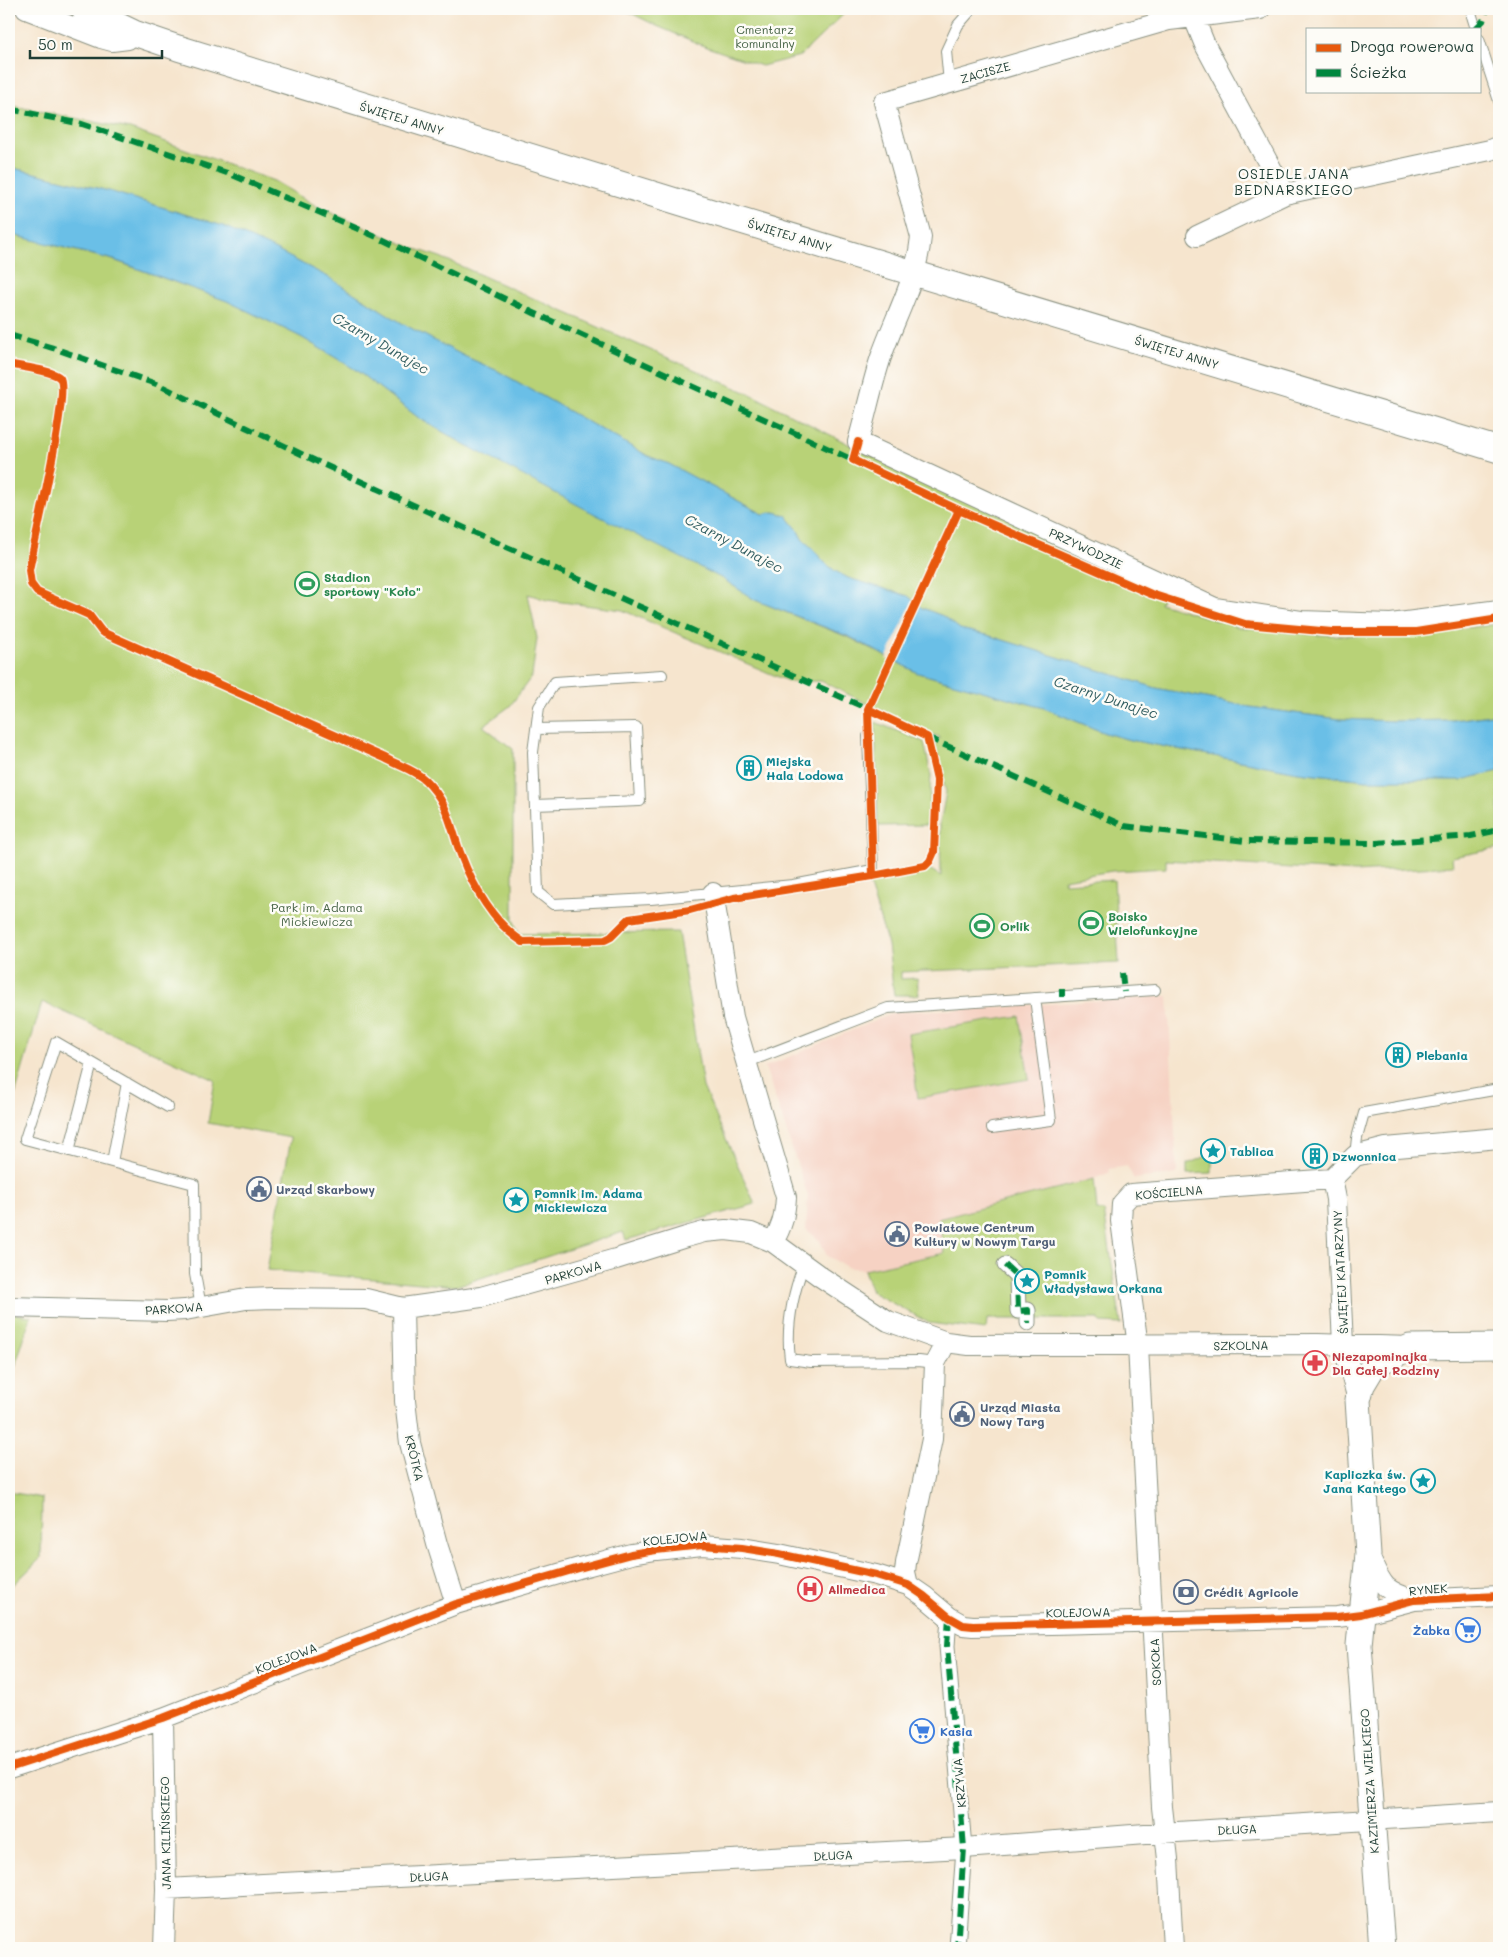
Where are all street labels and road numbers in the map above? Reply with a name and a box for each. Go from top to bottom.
street label: ZACISZE [958,57,1012,87]
street label: ŚWIĘTEJ ANNY [358,98,446,138]
street label: ŚWIĘTEJ ANNY [746,215,834,255]
street label: ŚWIĘTEJ ANNY [1133,332,1221,372]
street label: PRZYWODZIE [1047,524,1125,572]
street label: KOŚCIELNA [1135,1181,1203,1203]
street label: ŚWIĘTEJ KATARZYNY [1329,1209,1351,1335]
street label: PARKOWA [543,1256,603,1288]
street label: PARKOWA [145,1298,203,1318]
street label: SZKOLNA [1213,1337,1269,1353]
street label: KRÓTKA [402,1433,428,1483]
street label: KOLEJOWA [642,1527,708,1549]
street label: RYNEK [1408,1579,1449,1599]
street label: KOLEJOWA [1045,1603,1111,1621]
street label: SOKOŁA [1146,1638,1164,1686]
street label: KOLEJOWA [253,1639,319,1677]
street label: KAZIMIERZA WIELKIEGO [1356,1708,1382,1854]
street label: KRZYWA [949,1758,969,1808]
street label: JANA KILIŃSKIEGO [156,1776,174,1890]
street label: DŁUGA [1217,1820,1257,1838]
street label: DŁUGA [813,1846,853,1864]
street label: DŁUGA [409,1867,449,1885]

